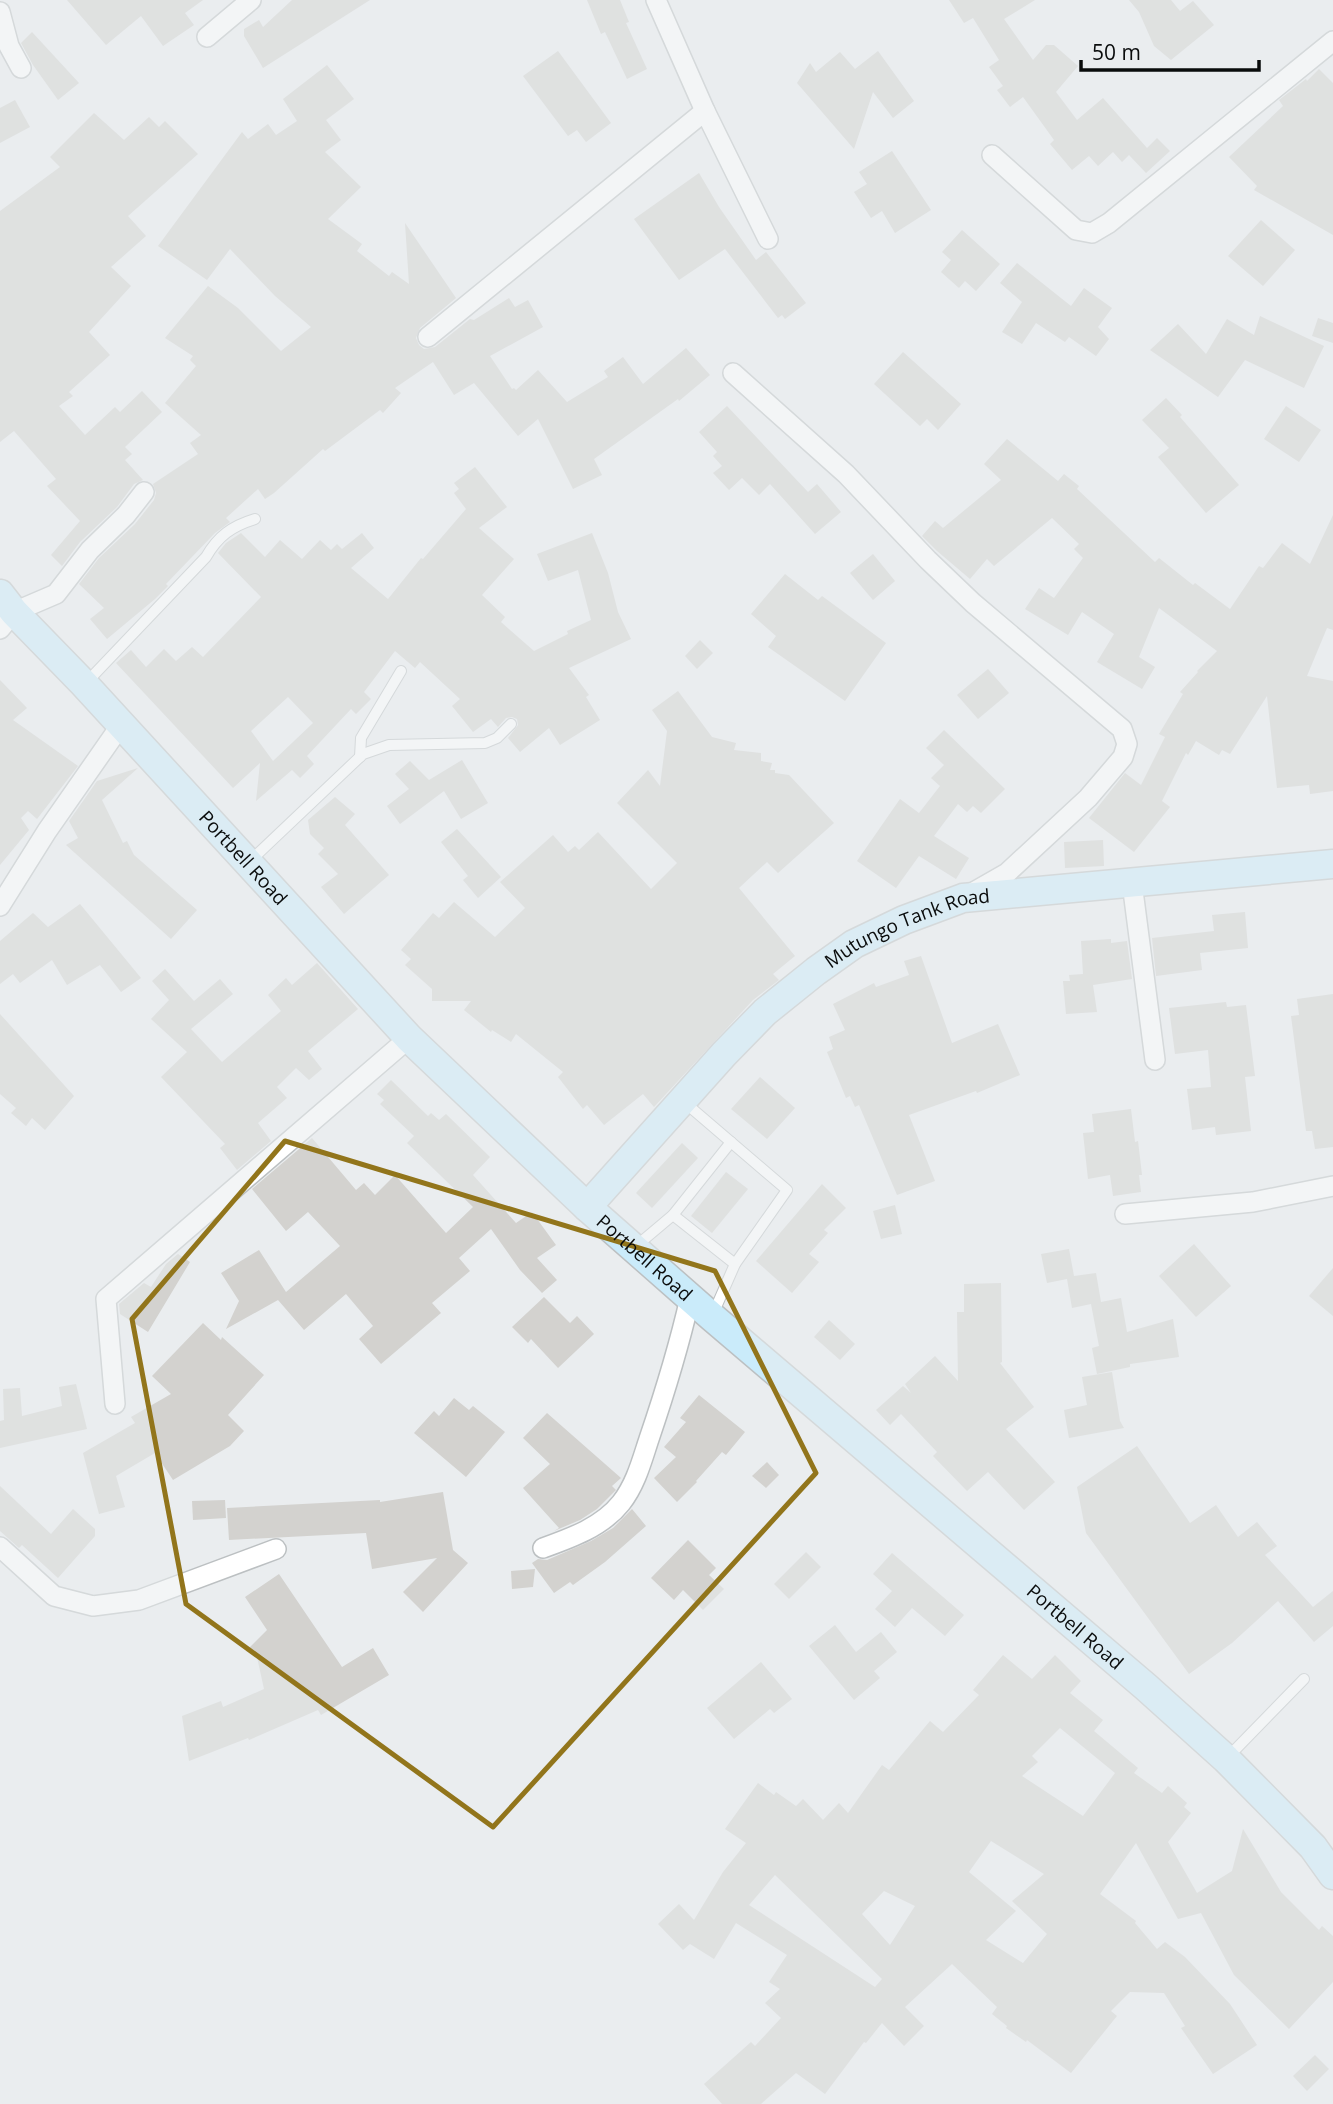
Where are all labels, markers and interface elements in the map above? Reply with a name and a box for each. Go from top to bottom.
scale bar [1081,28,1260,72]
text: 50 m [1092,38,1141,66]
street label: Portbell Road [193,805,293,911]
street label: Mutungo Tank Road [819,883,991,974]
street label: Portbell Road [591,1208,698,1307]
street label: Portbell Road [1021,1578,1129,1675]

